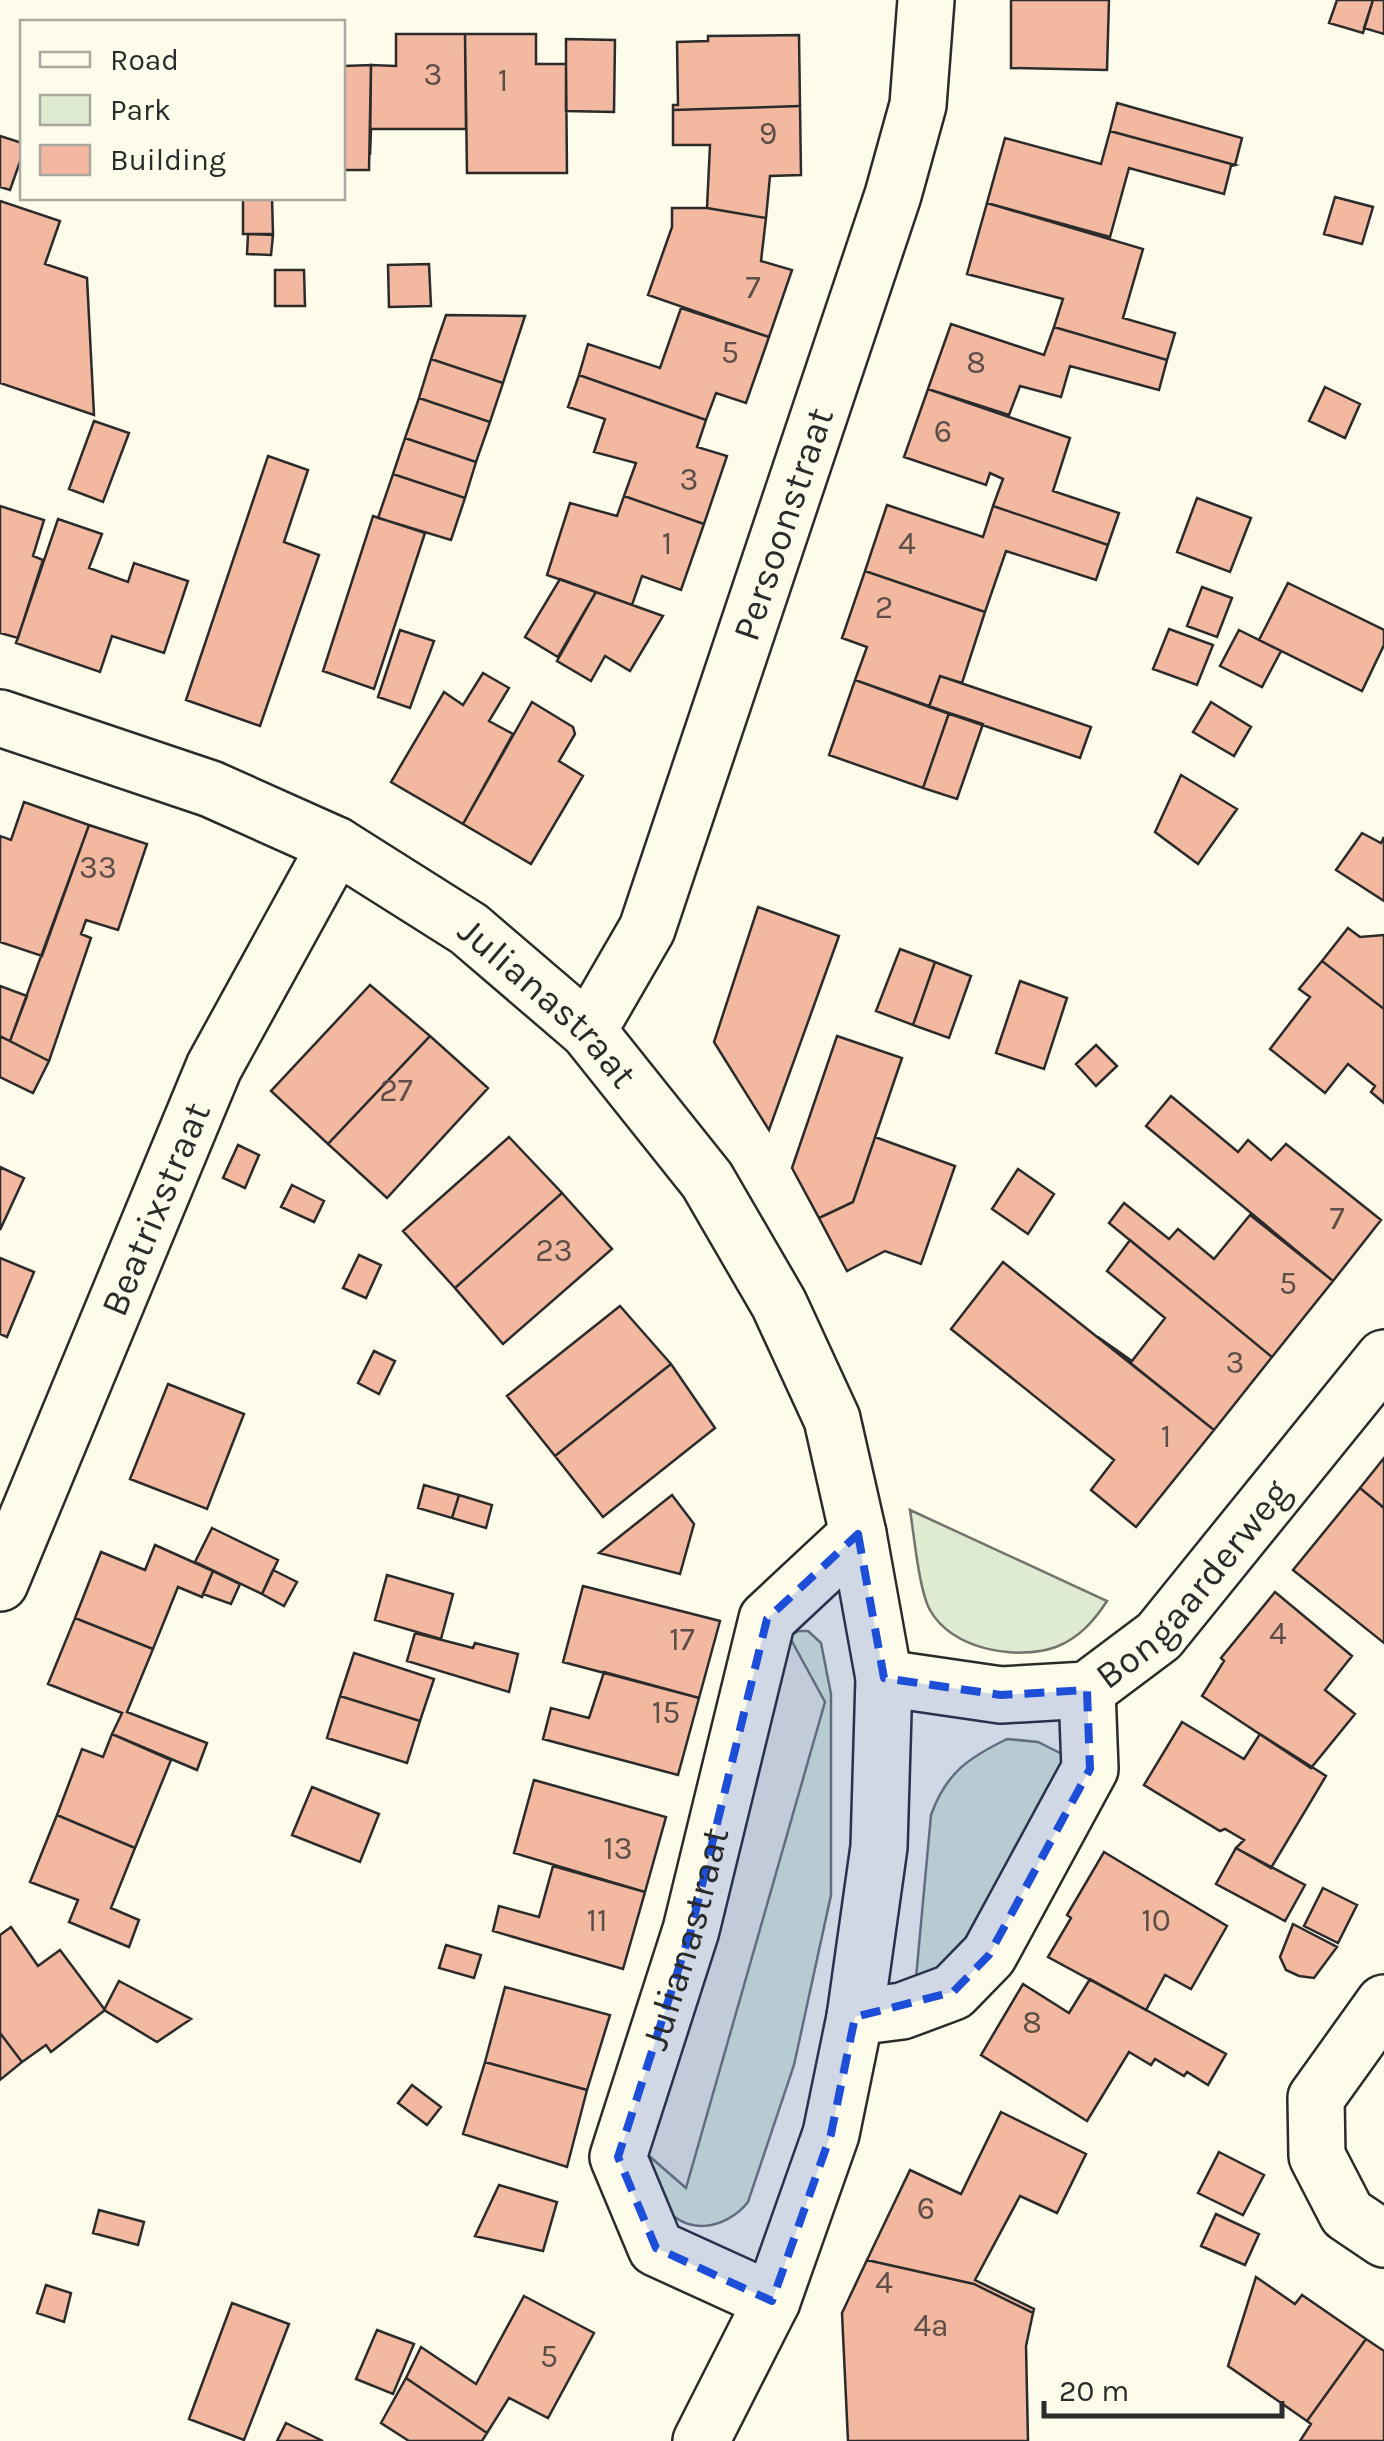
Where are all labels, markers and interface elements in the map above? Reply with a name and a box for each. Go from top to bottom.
legend [20,20,345,200]
text: Road [110,42,179,78]
house number: 3 [424,56,442,93]
house number: 1 [498,62,508,99]
text: Park [110,92,171,128]
house number: 9 [759,115,777,152]
text: Building [110,142,226,178]
house number: 7 [745,269,761,306]
house number: 5 [721,334,739,371]
house number: 8 [966,344,986,381]
street label: Persoonstraat [723,402,843,646]
house number: 6 [934,413,952,450]
house number: 3 [680,461,698,498]
house number: 1 [662,525,672,562]
house number: 4 [898,525,916,562]
house number: 2 [875,589,893,626]
house number: 33 [79,849,117,886]
street label: Julianastraat [449,908,647,1097]
house number: 27 [379,1072,413,1109]
street label: Beatrixstraat [91,1095,219,1322]
house number: 7 [1329,1200,1345,1237]
house number: 23 [535,1232,573,1269]
house number: 5 [1279,1265,1297,1302]
house number: 3 [1226,1344,1244,1381]
house number: 1 [1161,1418,1171,1455]
street label: Bongaarderweg [1087,1470,1299,1698]
house number: 4 [1269,1615,1287,1652]
house number: 17 [669,1621,695,1658]
house number: 15 [652,1694,680,1731]
street label: Julianastraat [632,1823,738,2055]
house number: 13 [603,1830,633,1867]
house number: 11 [586,1902,608,1939]
house number: 10 [1141,1902,1171,1939]
house number: 8 [1022,2004,1042,2041]
house number: 6 [917,2190,935,2227]
house number: 4 [875,2264,893,2301]
house number: 4a [913,2307,949,2344]
house number: 5 [540,2338,558,2375]
scale bar [1044,2356,1282,2418]
text: 20 m [1059,2373,1129,2409]

